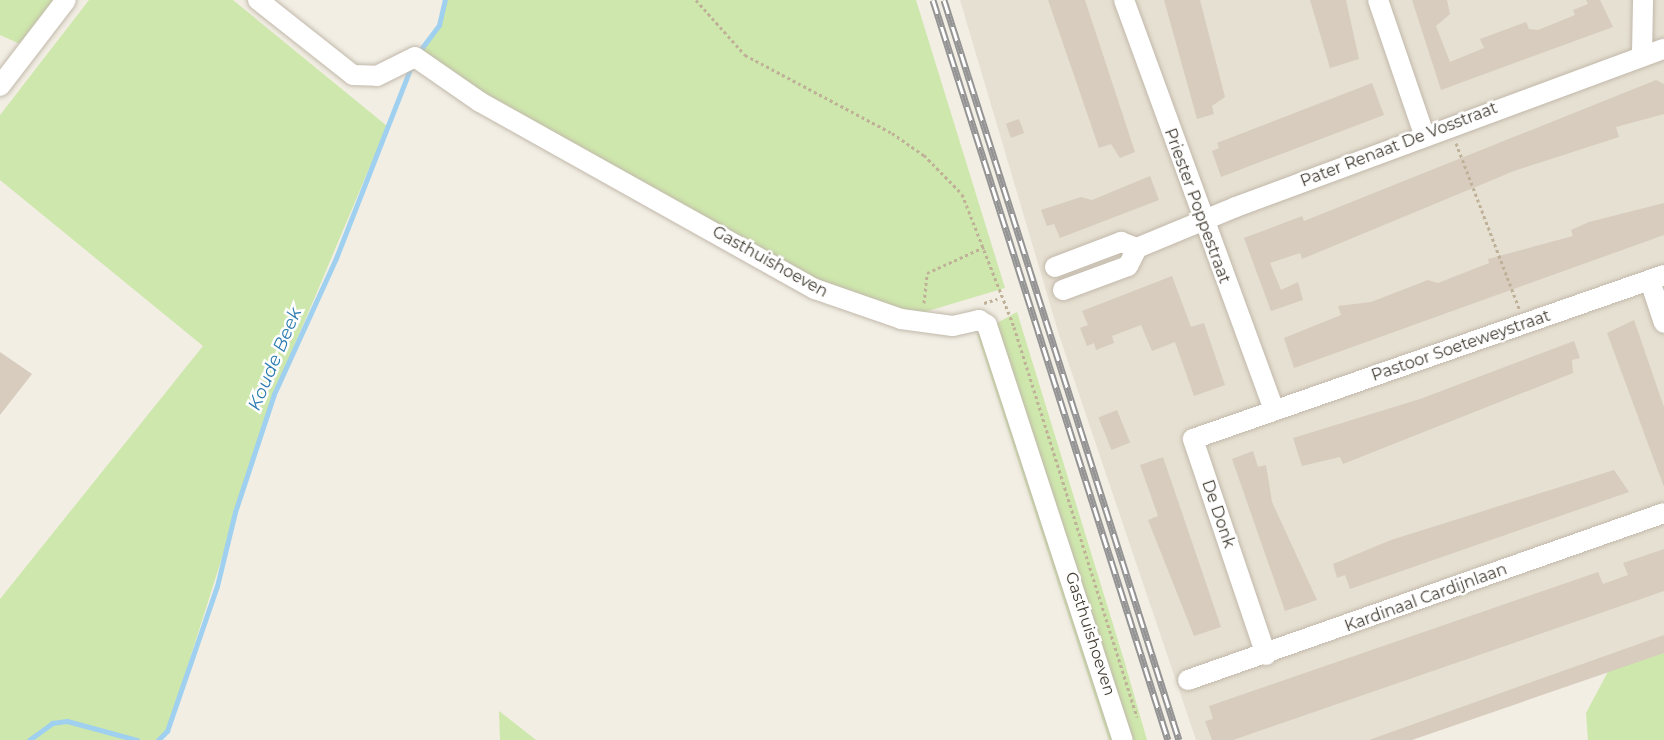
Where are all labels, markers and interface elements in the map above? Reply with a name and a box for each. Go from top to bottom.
street label: Pater Renaat De Vosstraat [1298,99,1500,191]
street label: Priester Poppestraat [1160,126,1234,286]
street label: Gasthuishoeven [709,222,831,302]
water label: Koude Beek [244,304,306,414]
street label: Pastoor Soeteweystraat [1369,306,1553,386]
street label: De Donk [1197,477,1239,551]
street label: Kardinaal Cardijnlaan [1342,560,1510,636]
street label: Gasthuishoeven [1061,570,1119,698]

